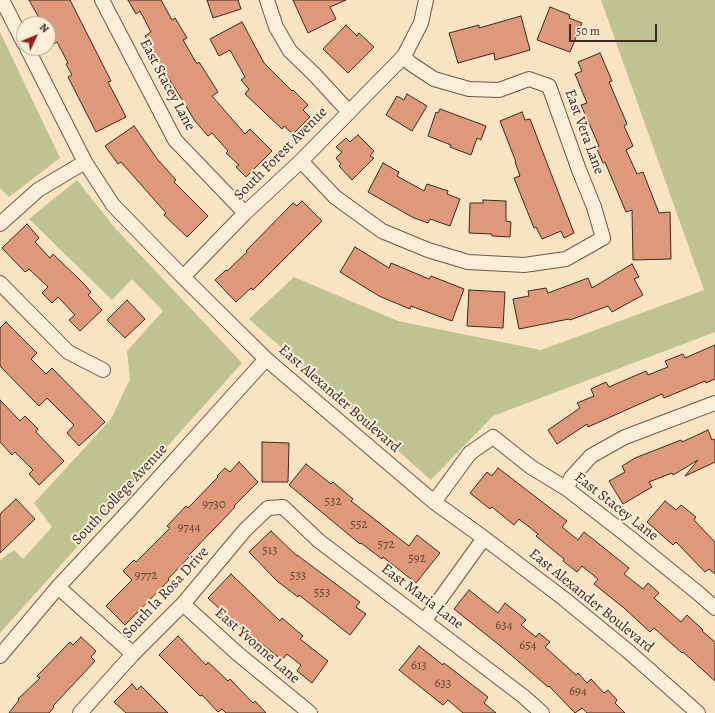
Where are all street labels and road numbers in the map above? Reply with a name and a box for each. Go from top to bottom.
street label: East Stacey Lane [135,36,199,134]
street label: East Vera Lane [560,87,608,177]
street label: South Forest Avenue [231,104,331,204]
street label: East Alexander Boulevard [274,341,404,457]
street label: South College Avenue [69,441,171,549]
street label: East Stacey Lane [570,469,662,545]
street label: South la Rosa Drive [119,543,213,643]
street label: East Alexander Boulevard [525,545,657,657]
street label: East Maria Lane [377,560,467,634]
street label: East Yvonne Lane [211,604,303,688]

